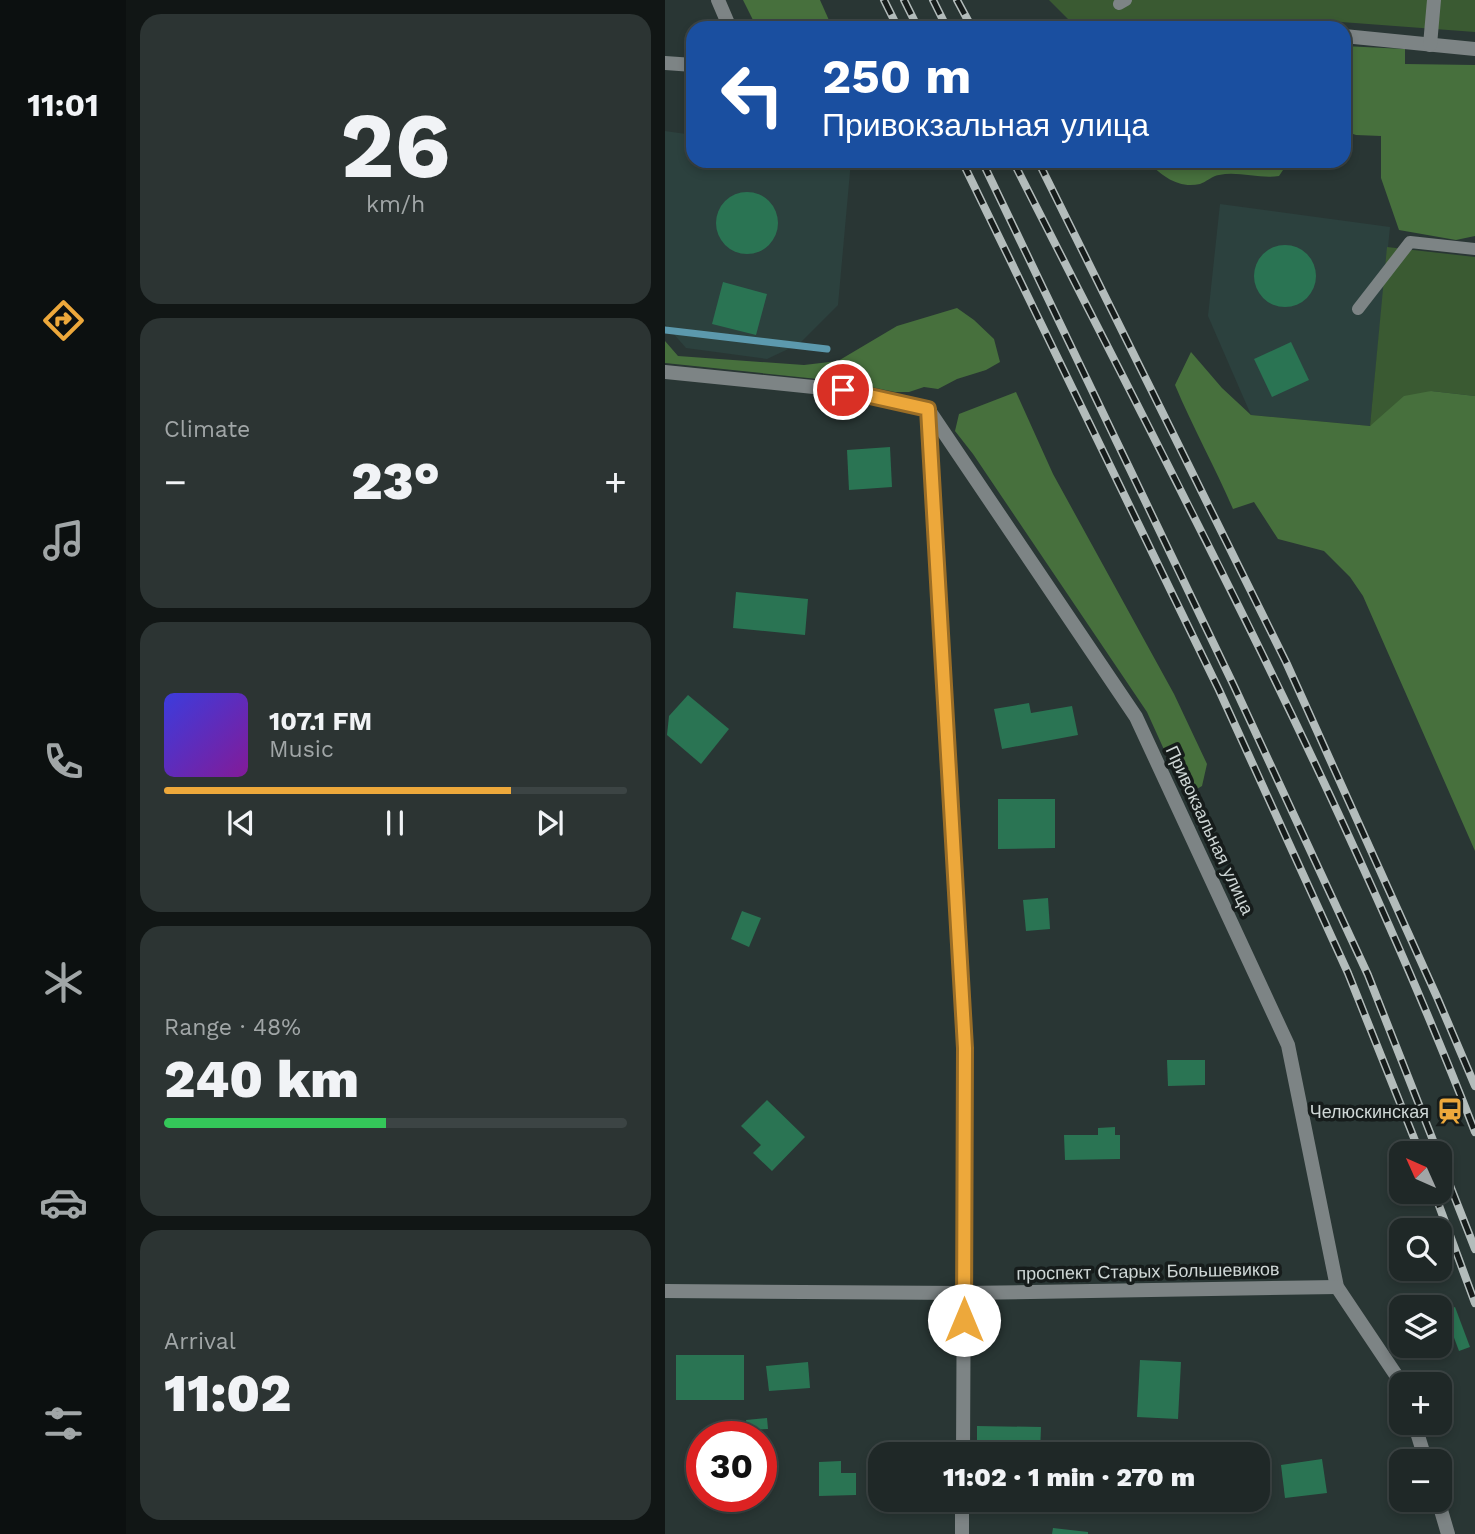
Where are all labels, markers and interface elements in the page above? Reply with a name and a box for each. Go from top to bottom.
text: 250 m [822,47,971,105]
icon: left [707,49,798,140]
text: 11:01 [27,86,99,124]
text: 26 [340,92,451,199]
text: Привокзальная улица [822,106,1149,144]
text: km/h [366,191,425,218]
icon: directions [39,296,88,345]
pin [813,360,873,420]
icon: arrive [824,371,862,409]
text: Climate [164,416,250,443]
text: 23° [351,451,440,512]
text: − [164,460,187,504]
text: + [604,460,627,504]
icon: music [39,516,88,565]
text: 107.1 FM [269,706,372,736]
text: Music [269,736,334,763]
icon: phone [39,737,88,786]
street label: Привокзальная улица [1162,742,1259,919]
icon: previous [222,804,260,842]
icon: pause [376,804,414,842]
icon: next [531,804,569,842]
icon: climate [39,958,88,1007]
text: Range · 48% [164,1014,301,1041]
text: 240 km [164,1049,359,1110]
station icon: Челюскинская [1435,1096,1465,1126]
place label: Челюскинская [1310,1101,1429,1122]
north arrow [1389,1141,1453,1204]
map controls [1389,1141,1452,1512]
icon: car [39,1178,88,1227]
button: search [1389,1218,1452,1281]
street label: проспект Старых Большевиков [1016,1258,1280,1284]
position arrow [927,1283,1001,1357]
button: layers [1389,1295,1452,1358]
text: Arrival [164,1328,236,1355]
text: 11:02 [164,1363,291,1424]
button: + [1389,1372,1452,1435]
icon: filters [39,1399,88,1448]
speed limit sign: 30 [686,1421,777,1512]
button: − [1389,1449,1452,1512]
text: 11:02 · 1 min · 270 m [943,1462,1195,1492]

